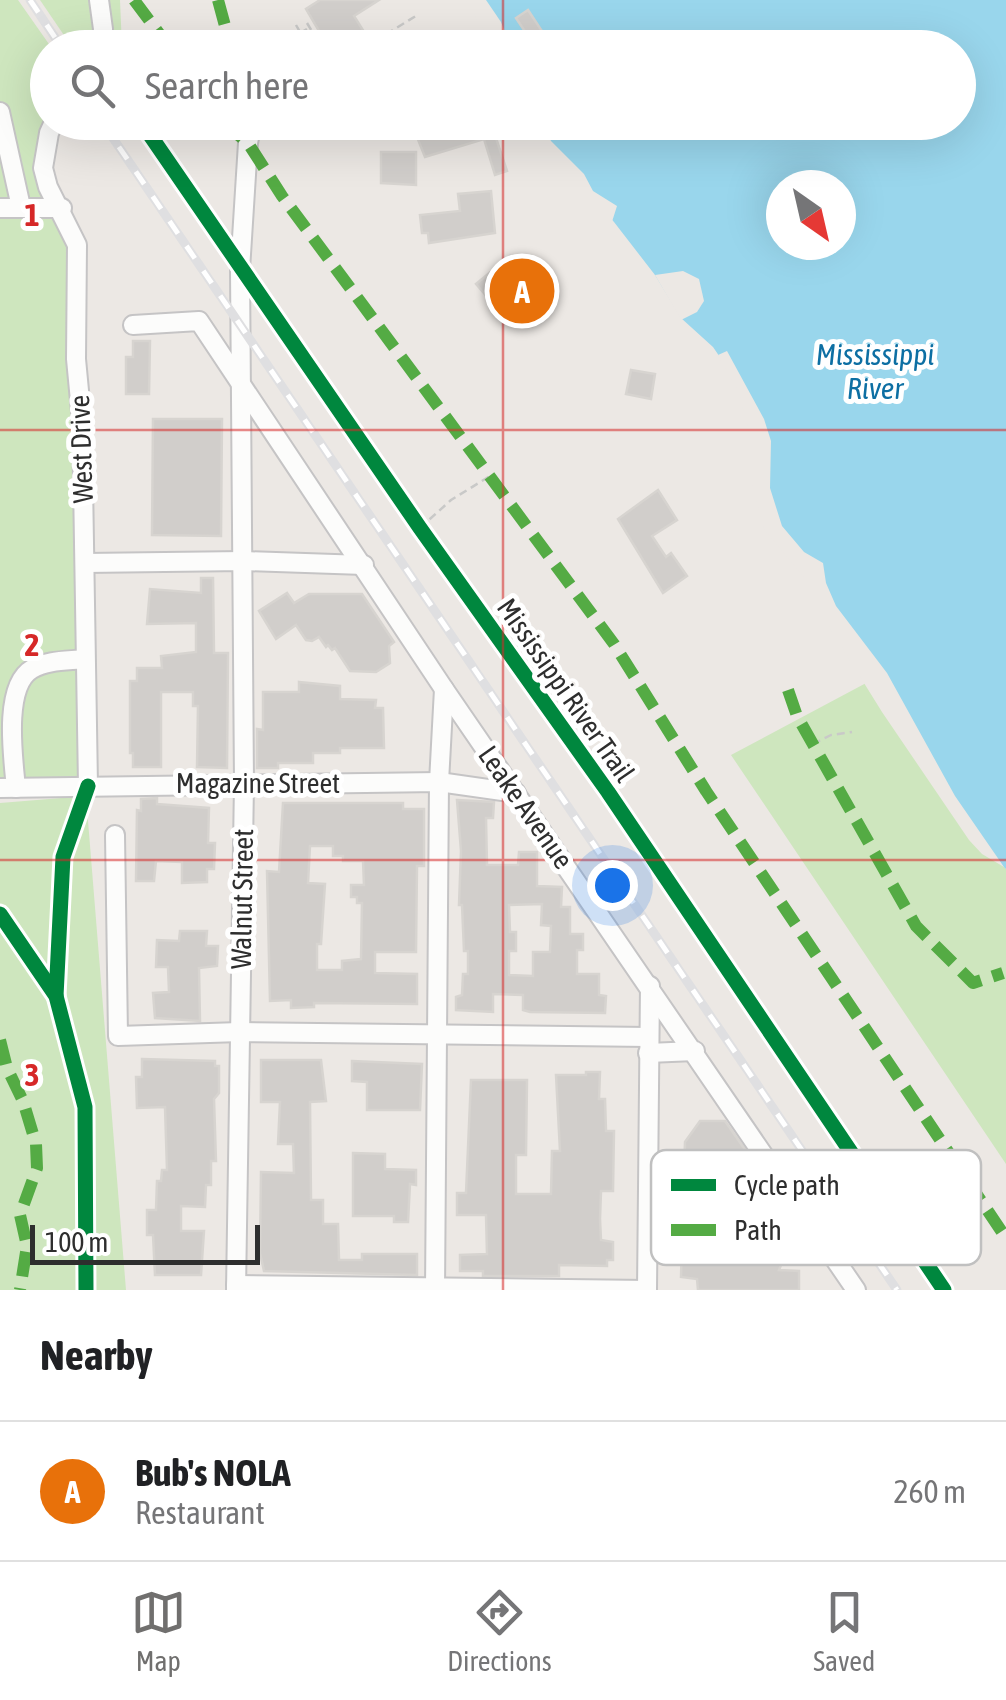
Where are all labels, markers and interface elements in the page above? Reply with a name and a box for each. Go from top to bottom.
search box [30,30,976,140]
icon: search [65,58,120,113]
text: Search here [145,64,309,107]
north arrow [766,170,856,260]
text: 1 [24,196,40,233]
pin: A [490,254,554,328]
water label: Mississippi River [816,337,934,405]
street label: West Drive [63,394,99,504]
street label: Mississippi River Trail [491,592,641,788]
text: 2 [24,626,40,663]
street label: Leake Avenue [472,740,580,874]
street label: Magazine Street [176,767,340,799]
street label: Walnut Street [225,829,259,969]
your location [587,860,638,911]
text: 3 [24,1056,40,1093]
legend [651,1150,981,1265]
text: Cycle path [734,1169,840,1201]
text: Path [734,1214,782,1246]
scale bar [30,1220,260,1264]
text: 100 m [45,1226,108,1258]
text: Nearby [40,1331,153,1379]
text: Bub's NOLA [135,1451,291,1494]
text: A [65,1473,80,1510]
text: 260 m [893,1473,966,1510]
text: Restaurant [135,1494,265,1531]
tab: Map [131,1585,186,1677]
tab: Directions [447,1585,552,1677]
tab: Saved [813,1585,875,1677]

